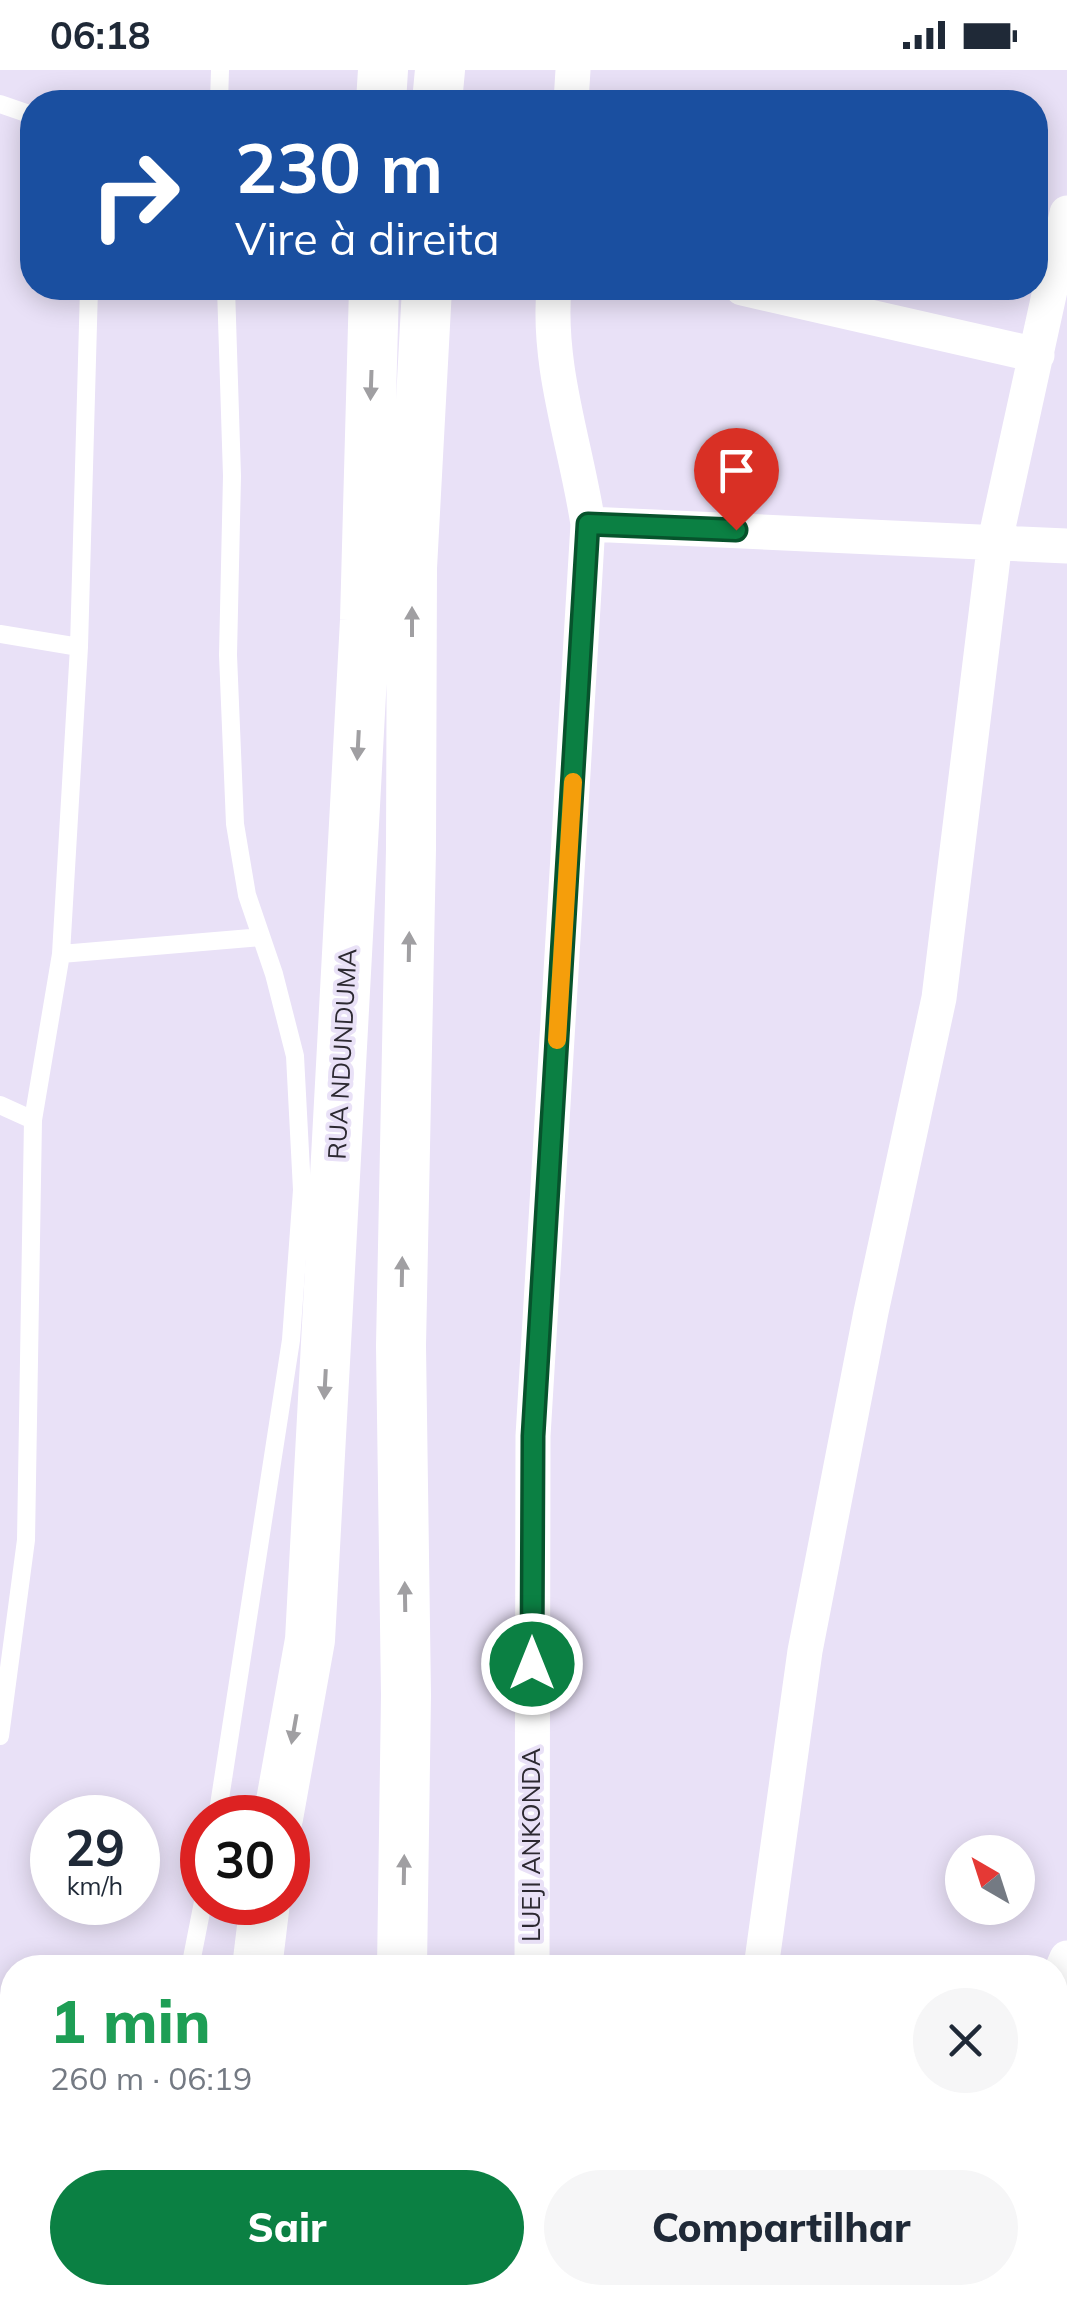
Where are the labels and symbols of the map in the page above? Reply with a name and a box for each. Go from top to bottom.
one-way arrow [363,369,379,401]
pin [694,428,779,531]
one-way arrow [404,606,420,638]
one-way arrow [350,729,366,761]
one-way arrow [401,931,417,963]
street label: RUA NDUNDUMA [320,948,363,1160]
one-way arrow [395,1256,411,1288]
one-way arrow [317,1368,333,1400]
one-way arrow [396,1581,412,1613]
position arrow [480,1612,584,1716]
one-way arrow [285,1714,301,1745]
street label: LUEJI ANKONDA [515,1748,546,1942]
speed limit sign: 30 [180,1795,310,1925]
north arrow [945,1835,1035,1925]
one-way arrow [396,1854,412,1886]

